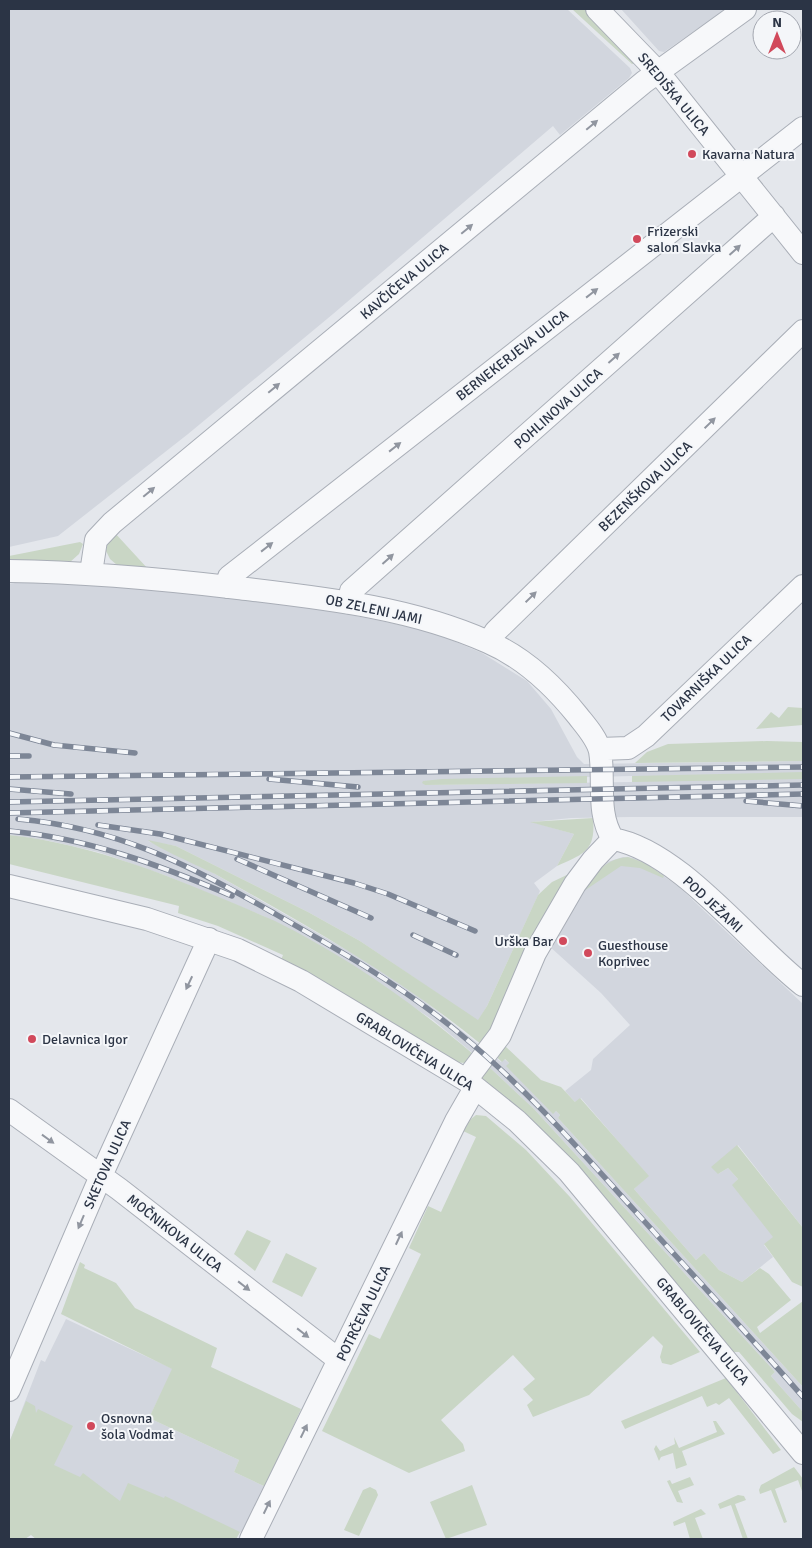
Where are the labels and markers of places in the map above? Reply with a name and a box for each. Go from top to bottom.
place label: Kavarna Natura [702,146,795,163]
marker: Kavarna Natura [686,148,698,160]
place label: Frizerski salon Slavka [647,223,721,256]
marker: Frizerski salon Slavka [631,233,643,245]
place label: Urška Bar [494,933,554,950]
marker: Urška Bar [557,935,569,947]
place label: Guesthouse Koprivec [598,937,668,970]
marker: Guesthouse Koprivec [582,947,594,959]
place label: Delavnica Igor [42,1031,128,1048]
marker: Delavnica Igor [26,1033,38,1045]
place label: Osnovna šola Vodmat [101,1410,174,1443]
marker: Osnovna šola Vodmat [85,1420,97,1432]

